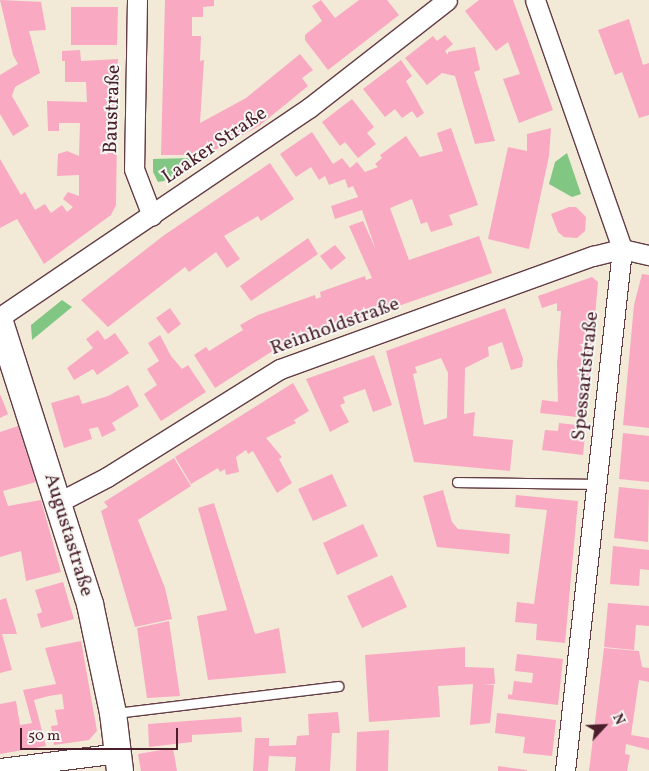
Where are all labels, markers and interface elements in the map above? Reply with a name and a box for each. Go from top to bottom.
street label: Baustraße [99,64,127,154]
street label: Laaker Straße [158,102,272,190]
street label: Reinholdstraße [267,293,403,361]
street label: Spessartstraße [567,310,605,442]
street label: Augustastraße [38,471,98,599]
north arrow [579,701,629,751]
text: N [607,711,629,728]
scale bar [22,718,180,750]
text: 50 m [28,726,60,747]

